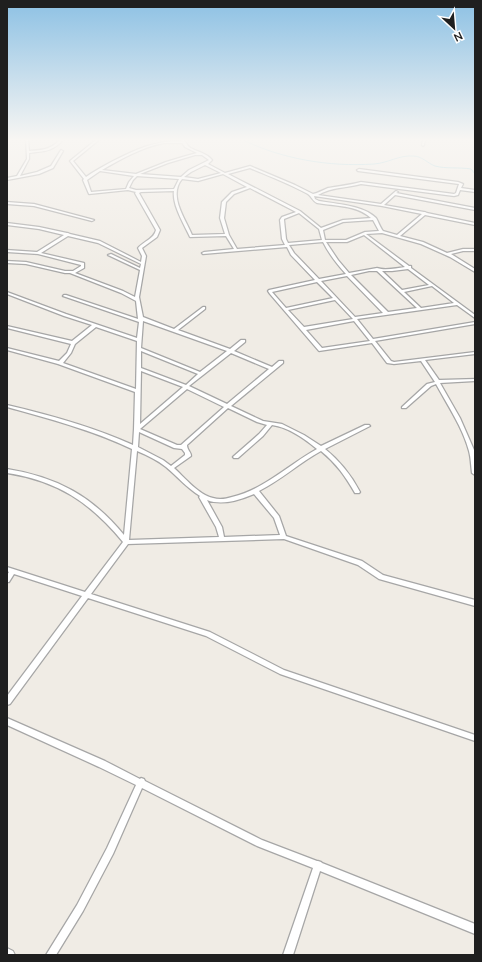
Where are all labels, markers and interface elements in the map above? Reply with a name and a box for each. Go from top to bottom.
north arrow [434,8,474,48]
text: N [451,28,465,45]

